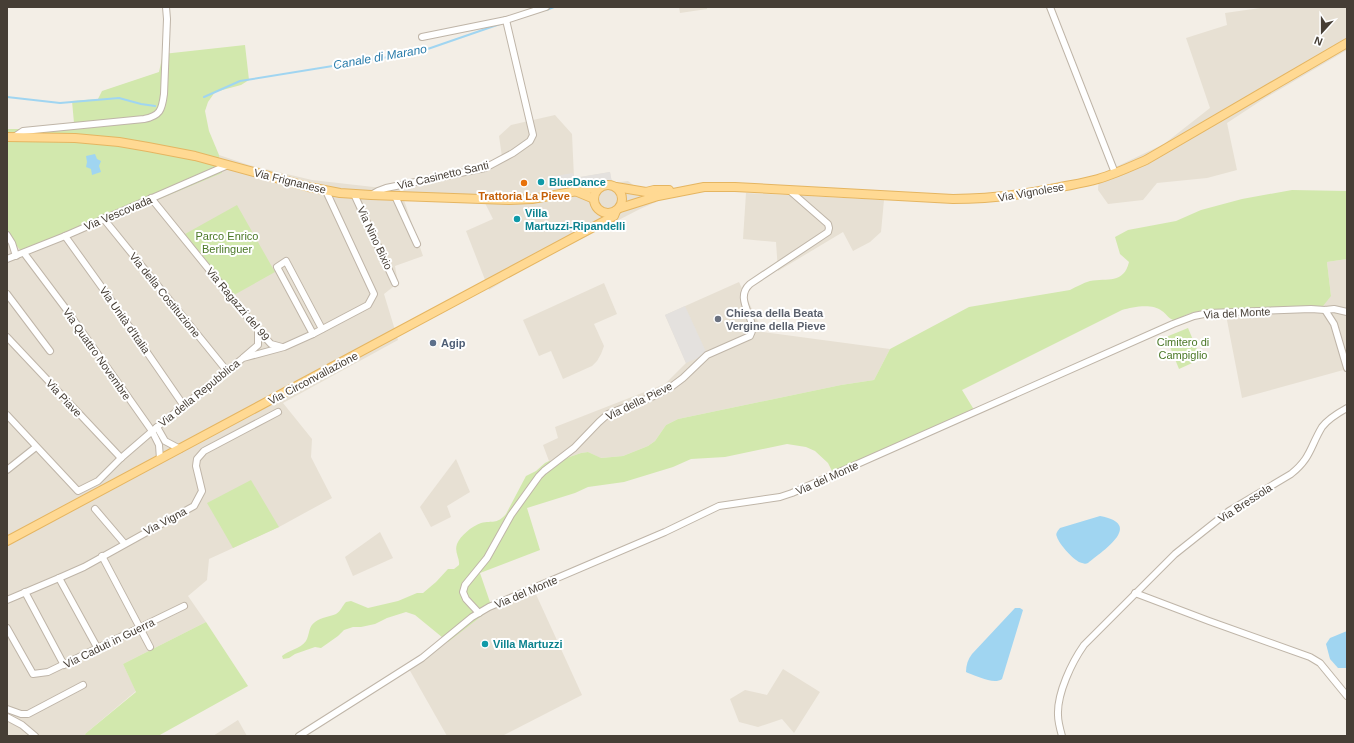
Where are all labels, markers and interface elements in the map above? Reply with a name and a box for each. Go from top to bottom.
north arrow [1302,12,1342,52]
text: N [1313,34,1324,48]
water label: Canale di Marano [332,42,428,72]
street label: Via Casinetto Santi [396,159,490,191]
street label: Via Frignanese [253,166,327,196]
place label: BlueDance [549,176,606,188]
marker: BlueDance [536,177,546,187]
marker: Trattoria La Pieve [519,178,529,188]
street label: Via Vignolese [997,180,1065,204]
place label: Trattoria La Pieve [478,190,570,202]
street label: Via Vescovada [82,193,155,233]
street label: Via Nino Bixio [355,205,395,271]
place label: Villa Martuzzi-Ripandelli [525,207,625,232]
marker: Villa Martuzzi-Ripandelli [512,214,522,224]
park label: Parco Enrico Berlinguer [196,230,258,255]
street label: Via della Costituzione [127,250,203,340]
street label: Via Ragazzi del 99 [204,265,272,343]
street label: Via Unità d'Italia [97,284,153,356]
street label: Via del Monte [1203,305,1271,321]
street label: Via Quattro Novembre [61,306,133,402]
place label: Chiesa della Beata Vergine della Pieve [726,307,826,332]
marker: Chiesa della Beata Vergine della Pieve [713,314,723,324]
park label: Cimitero di Campiglio [1157,336,1209,361]
place label: Agip [441,337,466,349]
marker: Agip [428,338,438,348]
street label: Via Circonvallazione [266,349,360,407]
street label: Via della Repubblica [156,356,242,429]
street label: Via Piave [44,377,84,419]
street label: Via della Pieve [604,380,674,422]
street label: Via del Monte [794,459,860,497]
street label: Via Bressola [1216,481,1275,525]
street label: Via Vigna [142,504,189,537]
street label: Via del Monte [493,573,559,611]
street label: Via Caduti in Guerra [62,615,157,670]
place label: Villa Martuzzi [493,638,562,650]
marker: Villa Martuzzi [480,639,490,649]

